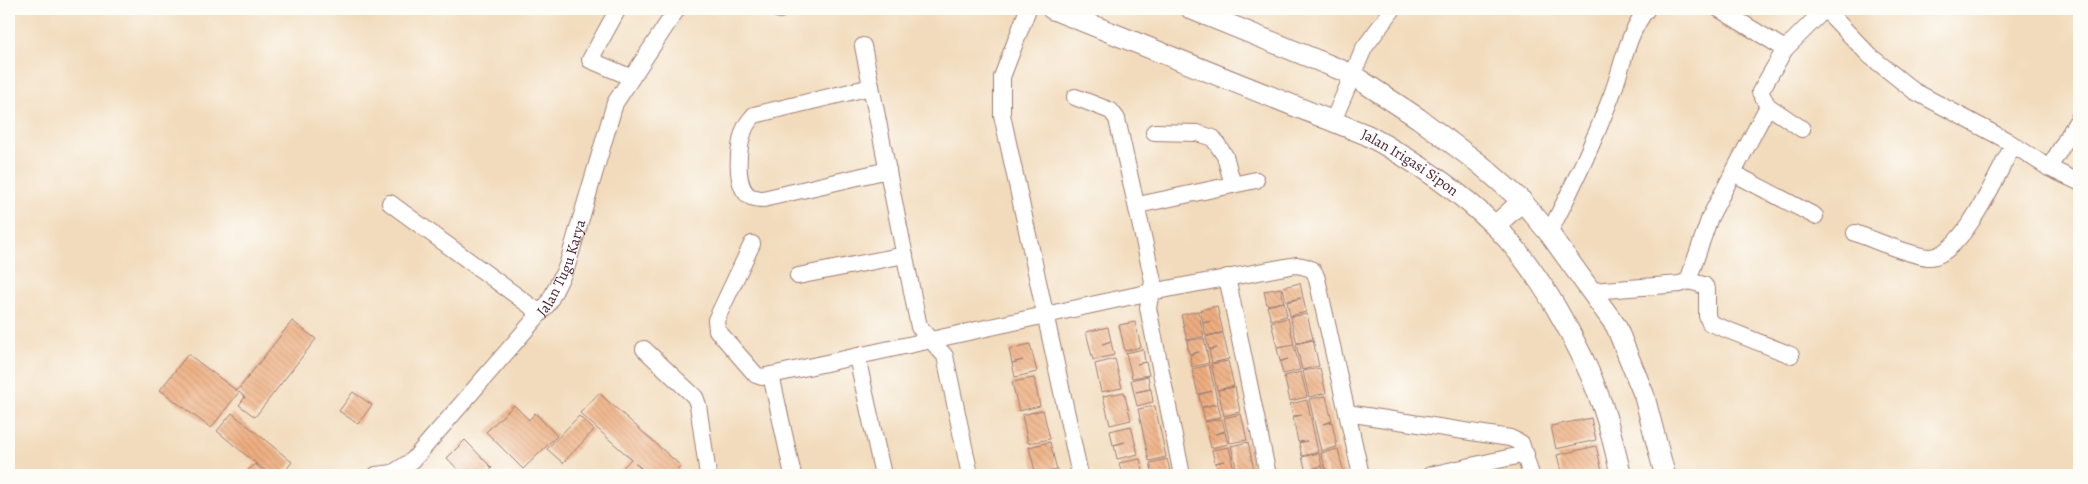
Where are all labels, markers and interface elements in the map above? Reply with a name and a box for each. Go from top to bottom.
street label: Jalan Irigasi Sipon [1358,124,1463,200]
street label: Jalan Tugu Karya [532,217,590,320]

